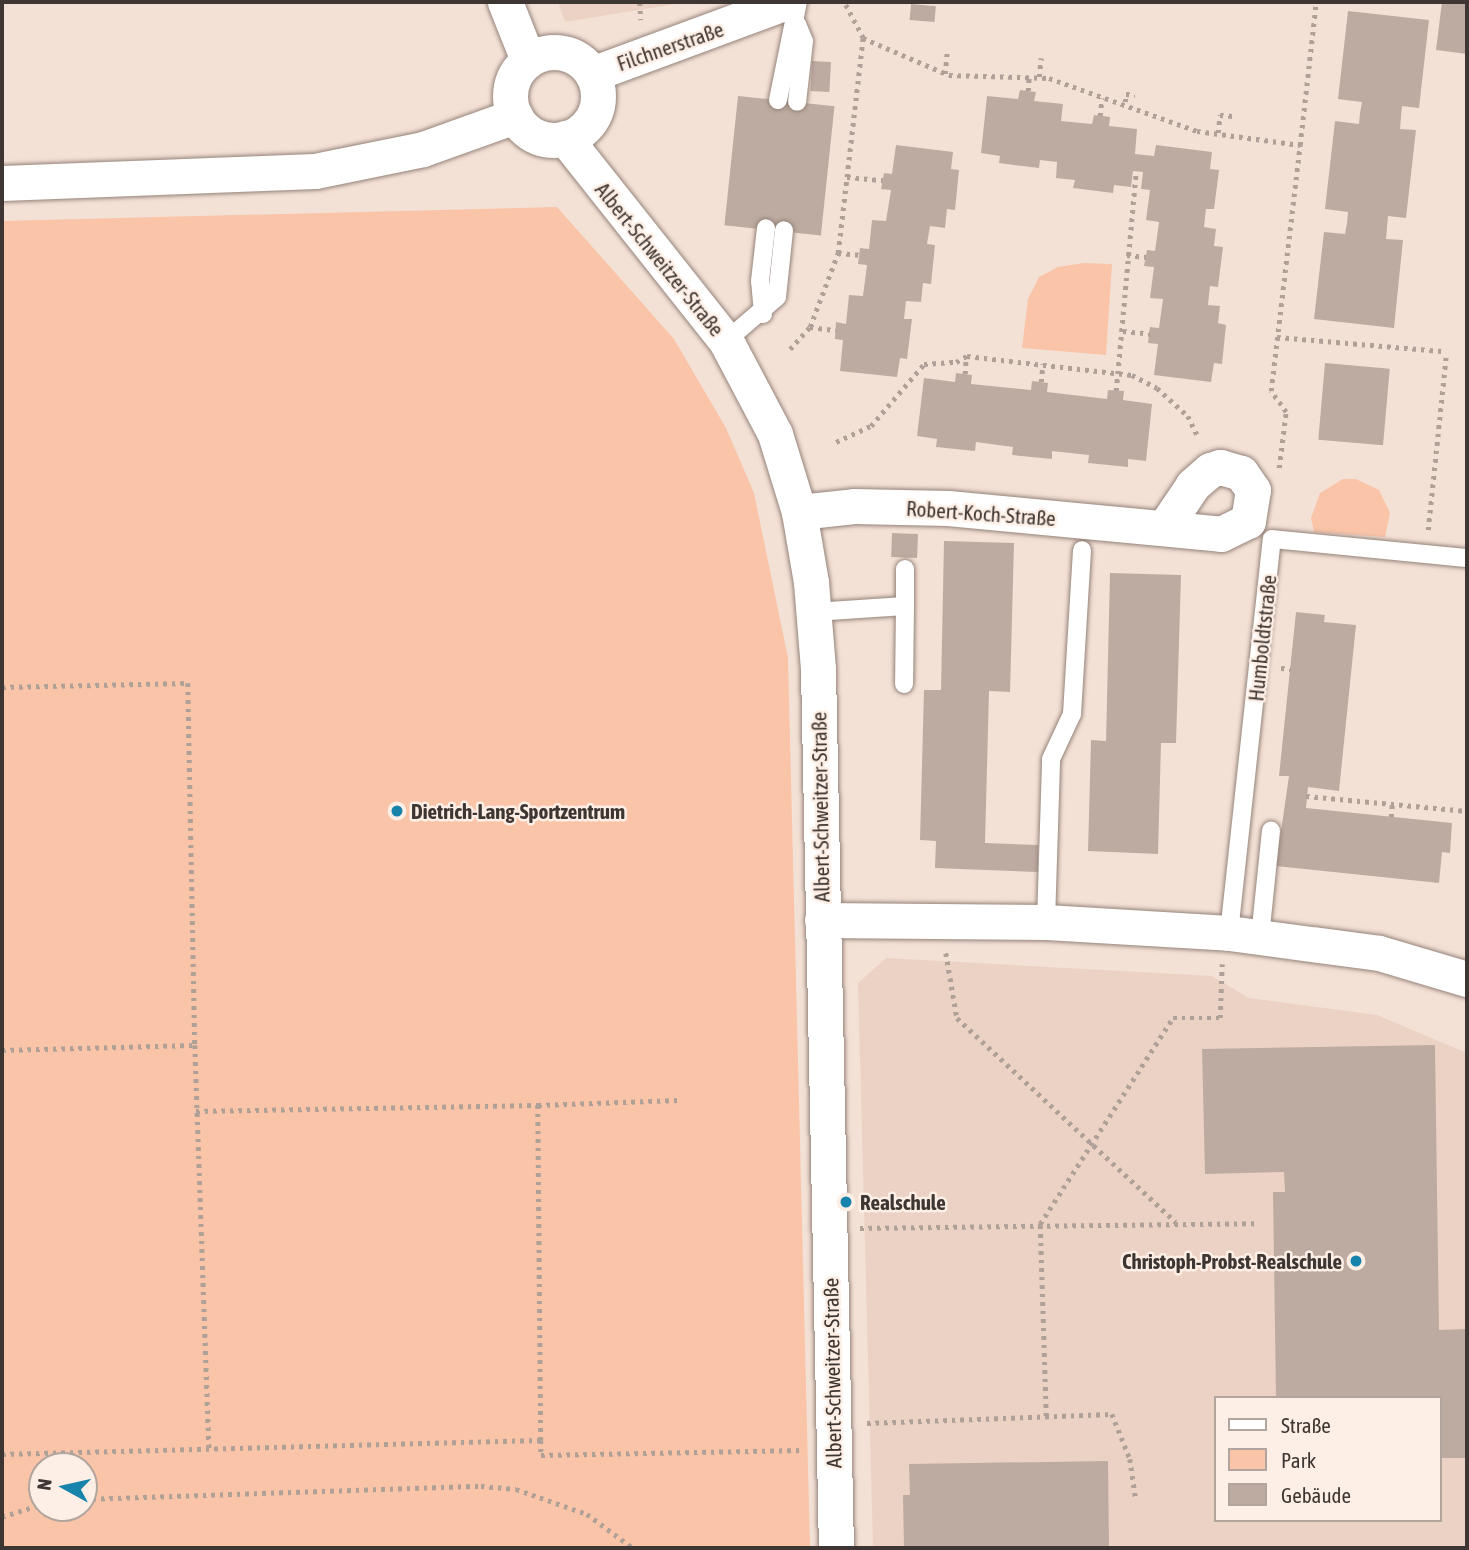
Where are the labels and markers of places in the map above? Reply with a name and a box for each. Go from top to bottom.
place label: Dietrich-Lang-Sportzentrum [411,798,625,824]
marker: Dietrich-Lang-Sportzentrum [389,803,405,819]
place label: Realschule [860,1189,946,1215]
marker: Realschule [838,1194,854,1210]
place label: Christoph-Probst-Realschule [1122,1248,1342,1274]
marker: Christoph-Probst-Realschule [1348,1253,1364,1269]

